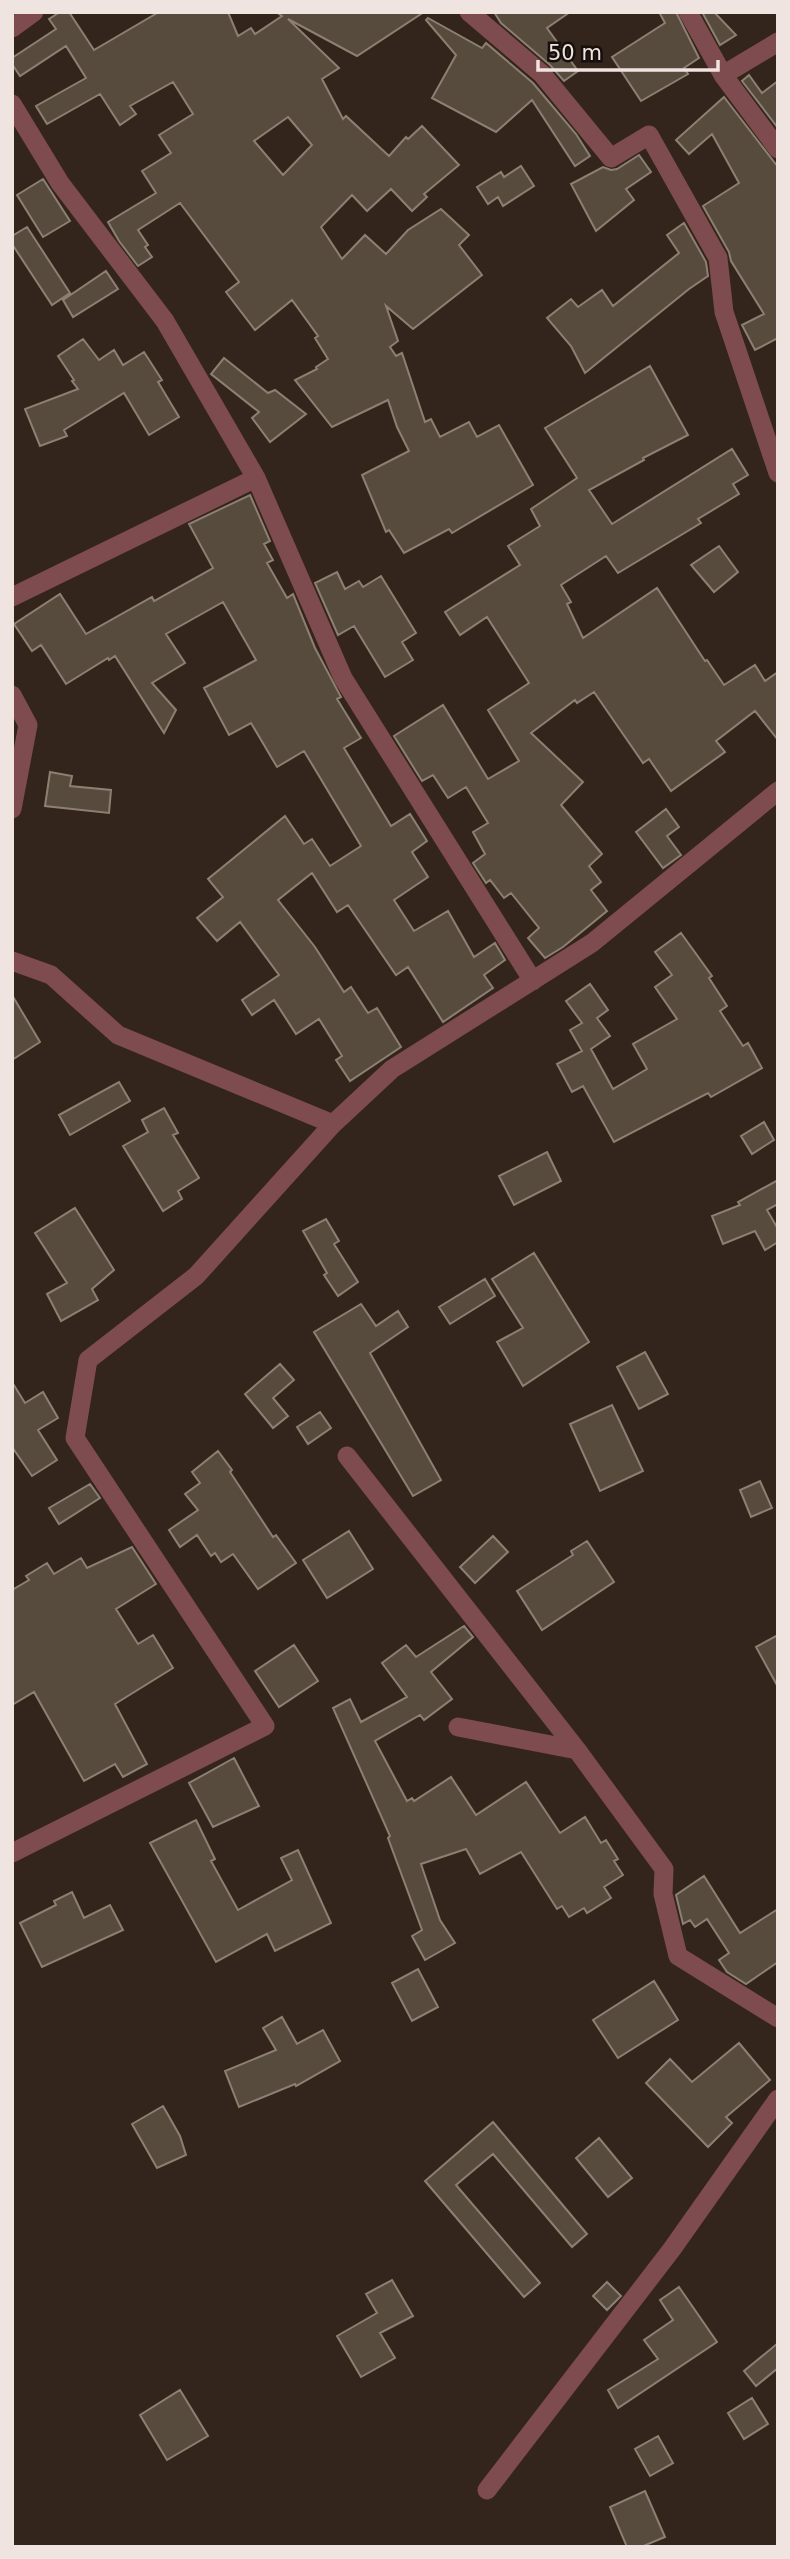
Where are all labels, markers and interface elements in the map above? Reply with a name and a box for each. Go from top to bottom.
scale bar [538,28,718,72]
text: 50 m [548,41,602,65]

